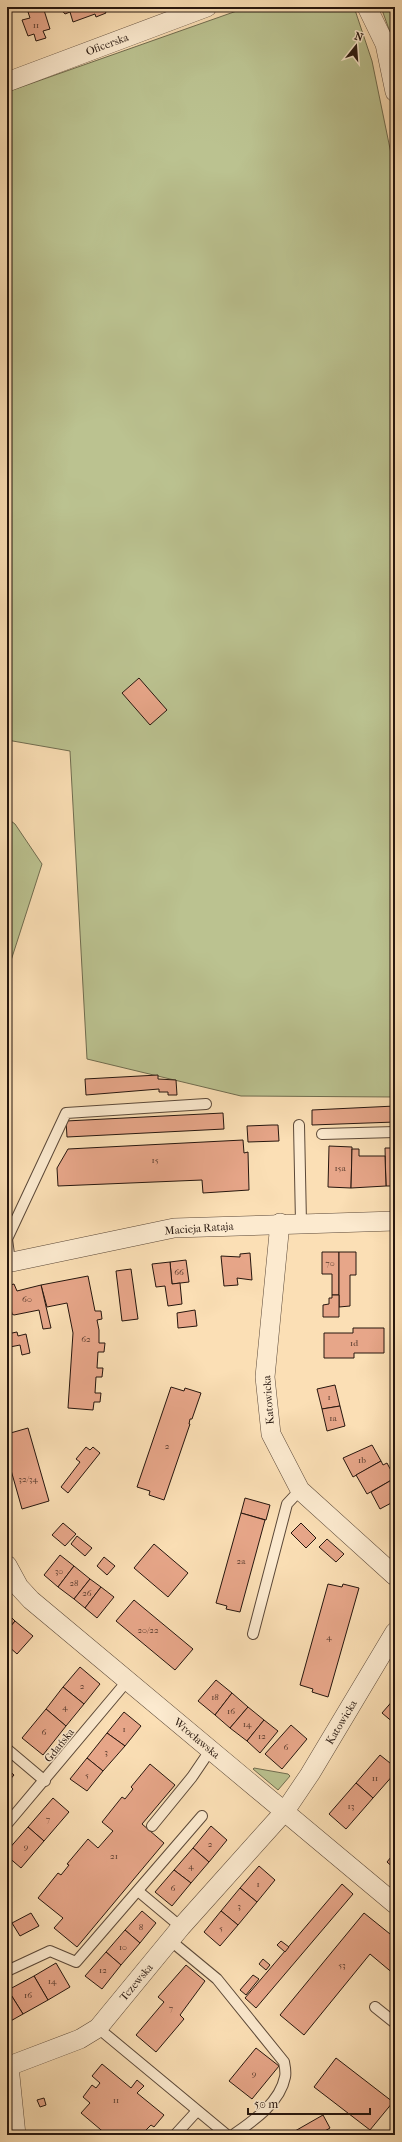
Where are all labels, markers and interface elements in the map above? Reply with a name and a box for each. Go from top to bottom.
house number: 11 [33,20,39,30]
north arrow [336,26,376,66]
text: N [353,29,365,45]
street label: Oficerska [84,30,131,58]
house number: 15 [151,1155,159,1165]
house number: 15a [334,1163,346,1173]
street label: Macieja Rataja [164,1220,235,1237]
house number: 70 [325,1258,335,1268]
house number: 66 [174,1267,184,1277]
house number: 60 [22,1294,32,1304]
house number: 62 [81,1334,91,1344]
house number: 1d [350,1338,358,1348]
street label: Katowicka [260,1374,277,1425]
house number: 1 [327,1392,331,1402]
house number: 1a [329,1413,338,1423]
house number: 2 [165,1441,170,1451]
house number: 1b [358,1455,366,1465]
house number: 32/34 [18,1474,38,1484]
house number: 2a [237,1556,246,1566]
house number: 30 [55,1566,63,1576]
house number: 28 [69,1578,79,1588]
house number: 26 [82,1588,92,1598]
house number: 20/22 [137,1625,159,1635]
house number: 4 [326,1632,332,1642]
house number: 2 [80,1681,85,1691]
house number: 18 [211,1692,219,1702]
street label: Katowicka [323,1697,360,1747]
house number: 4 [62,1702,68,1712]
house number: 16 [227,1706,235,1716]
street label: Wrocławska [170,1715,223,1762]
house number: 14 [243,1719,252,1729]
house number: 1 [122,1724,126,1734]
street label: Gdańska [42,1725,78,1765]
house number: 6 [42,1727,47,1737]
house number: 12 [258,1731,266,1741]
house number: 6 [284,1742,289,1752]
house number: 3 [104,1747,108,1757]
house number: 5 [85,1770,89,1780]
house number: 11 [372,1773,378,1783]
house number: 13 [348,1801,355,1811]
house number: 7 [46,1814,51,1824]
house number: 2 [208,1839,213,1849]
house number: 9 [24,1841,29,1851]
house number: 21 [110,1851,118,1861]
house number: 4 [188,1861,194,1871]
house number: 1 [256,1879,260,1889]
house number: 6 [171,1883,176,1893]
house number: 3 [237,1901,241,1911]
house number: 8 [139,1922,144,1932]
house number: 5 [219,1923,223,1933]
house number: 10 [119,1942,127,1952]
street label: Tczewska [117,1960,156,2004]
house number: 53 [338,1960,346,1970]
house number: 12 [99,1965,107,1975]
house number: 14 [48,1976,57,1986]
house number: 16 [24,1990,32,2000]
house number: 7 [169,2003,174,2013]
house number: 9 [252,2068,257,2078]
scale bar [248,2090,370,2116]
house number: 11 [113,2095,119,2105]
text: 50 m [254,2097,278,2111]

